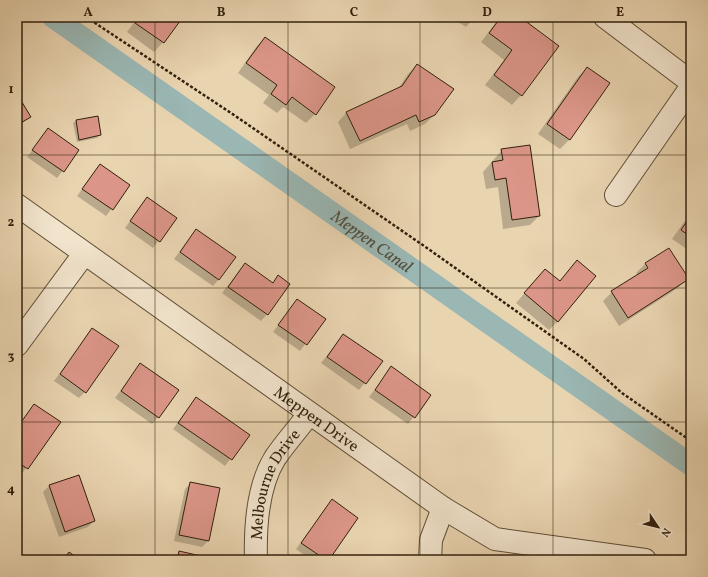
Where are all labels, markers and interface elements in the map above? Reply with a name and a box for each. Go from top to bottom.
text: A [83,4,93,22]
text: B [217,4,226,22]
text: C [350,4,358,22]
text: D [482,4,492,22]
text: E [616,4,624,22]
text: 1 [8,81,14,99]
water label: Meppen Canal [325,205,417,279]
text: 2 [8,214,15,232]
text: 3 [8,348,15,366]
street label: Meppen Drive [269,382,363,458]
street label: Melbourne Drive [247,425,306,540]
text: 4 [7,481,15,499]
north arrow [638,507,678,547]
text: N [657,524,673,539]

